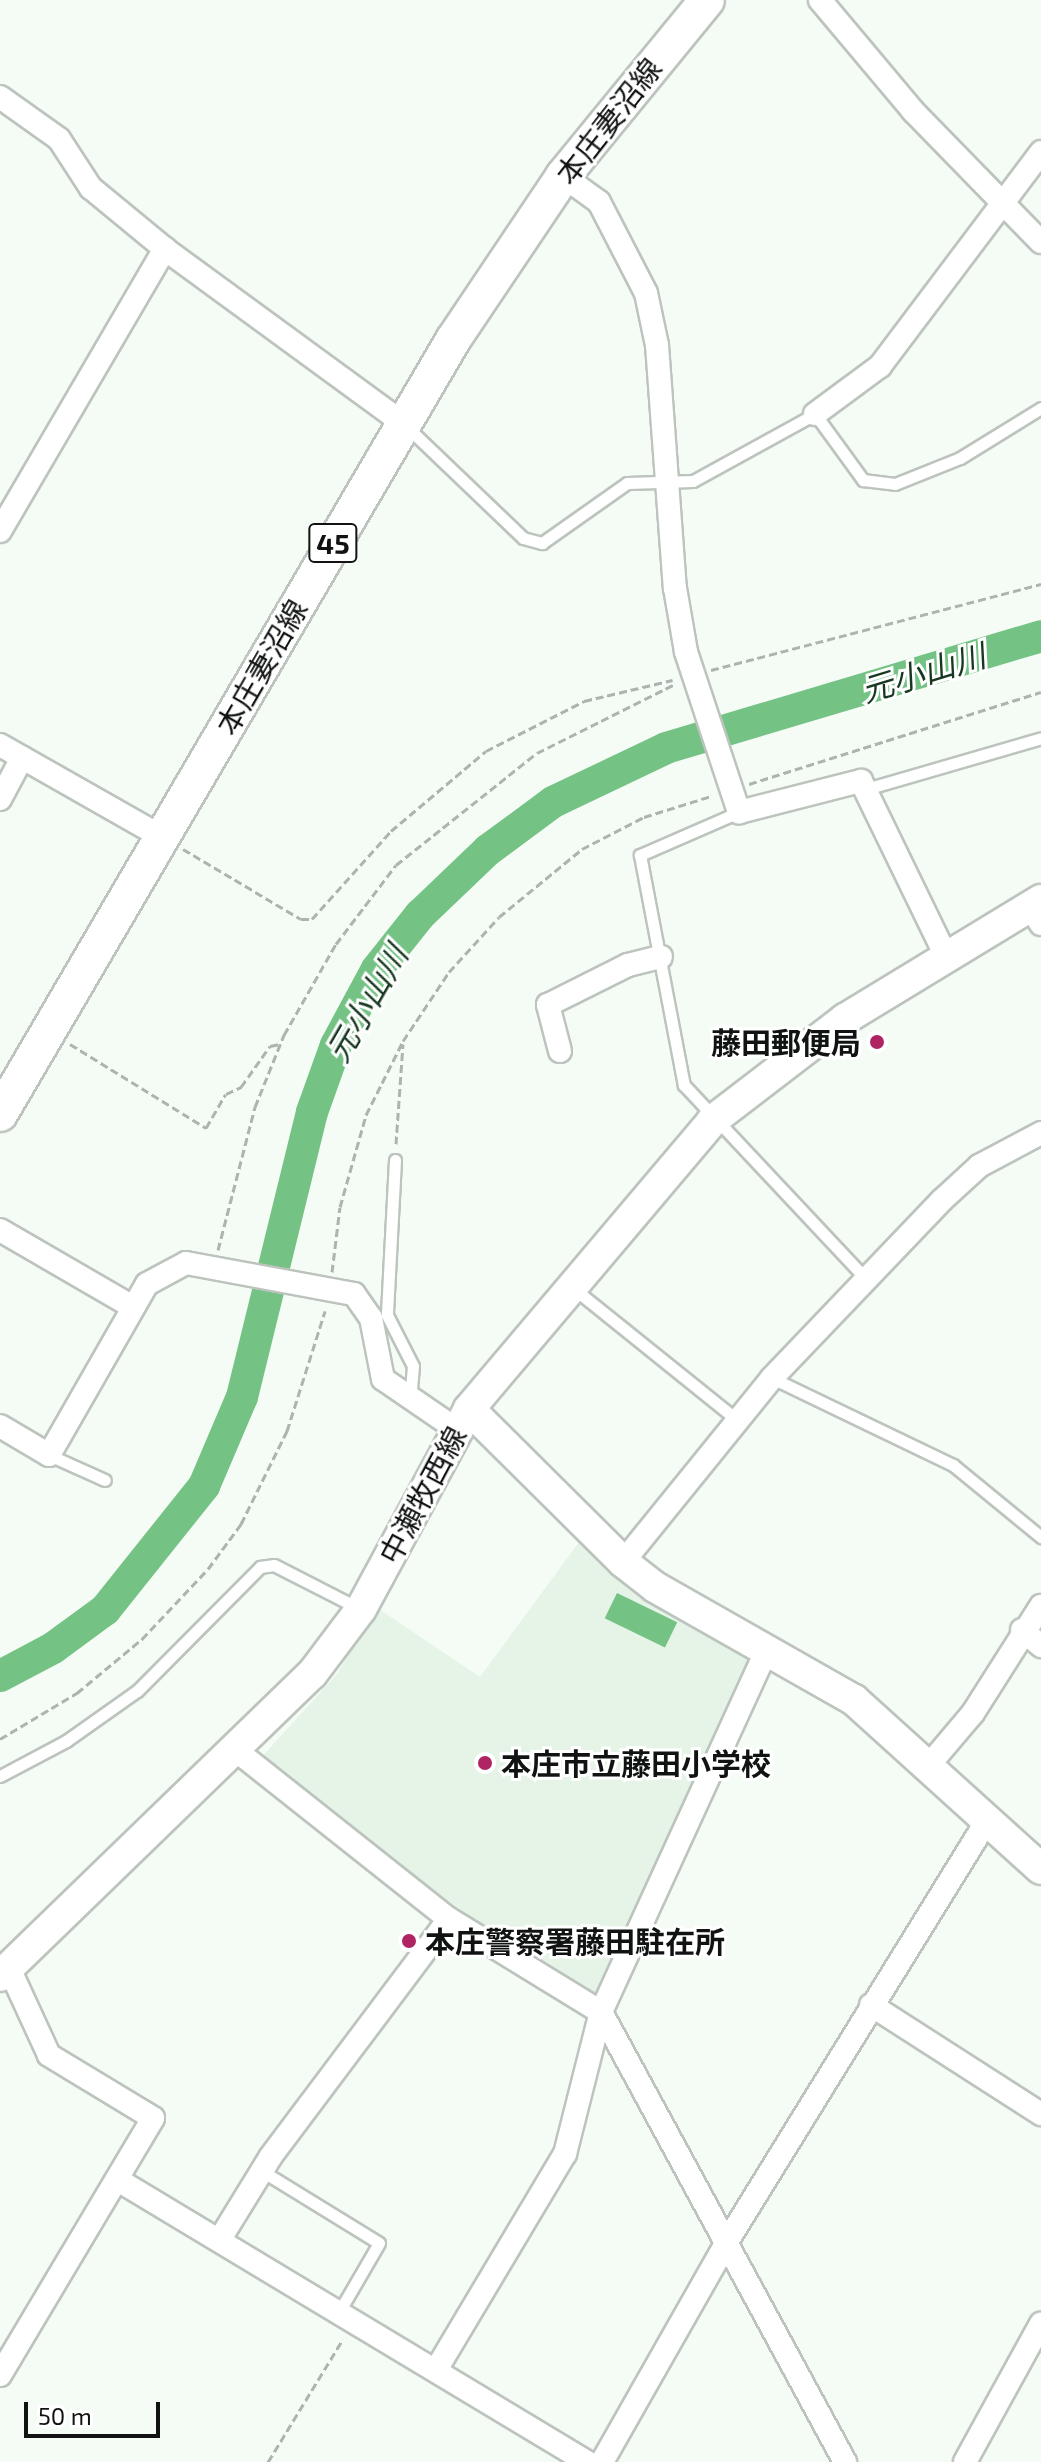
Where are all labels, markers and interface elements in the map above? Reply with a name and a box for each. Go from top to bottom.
street label: 本庄妻沼線 [548,51,668,191]
road number: 45 [307,519,359,567]
street label: 本庄妻沼線 [208,593,314,741]
water label: 元小山川 [856,635,990,709]
water label: 元小山川 [317,938,415,1068]
place label: 藤田郵便局 [711,1024,861,1060]
marker: 藤田郵便局 [868,1033,886,1051]
street label: 中瀬牧西線 [371,1420,473,1570]
place label: 本庄市立藤田小学校 [501,1745,771,1781]
marker: 本庄市立藤田小学校 [476,1754,494,1772]
place label: 本庄警察署藤田駐在所 [425,1923,725,1959]
marker: 本庄警察署藤田駐在所 [400,1932,418,1950]
scale bar [28,2386,164,2436]
text: 50 m [38,2401,92,2430]

